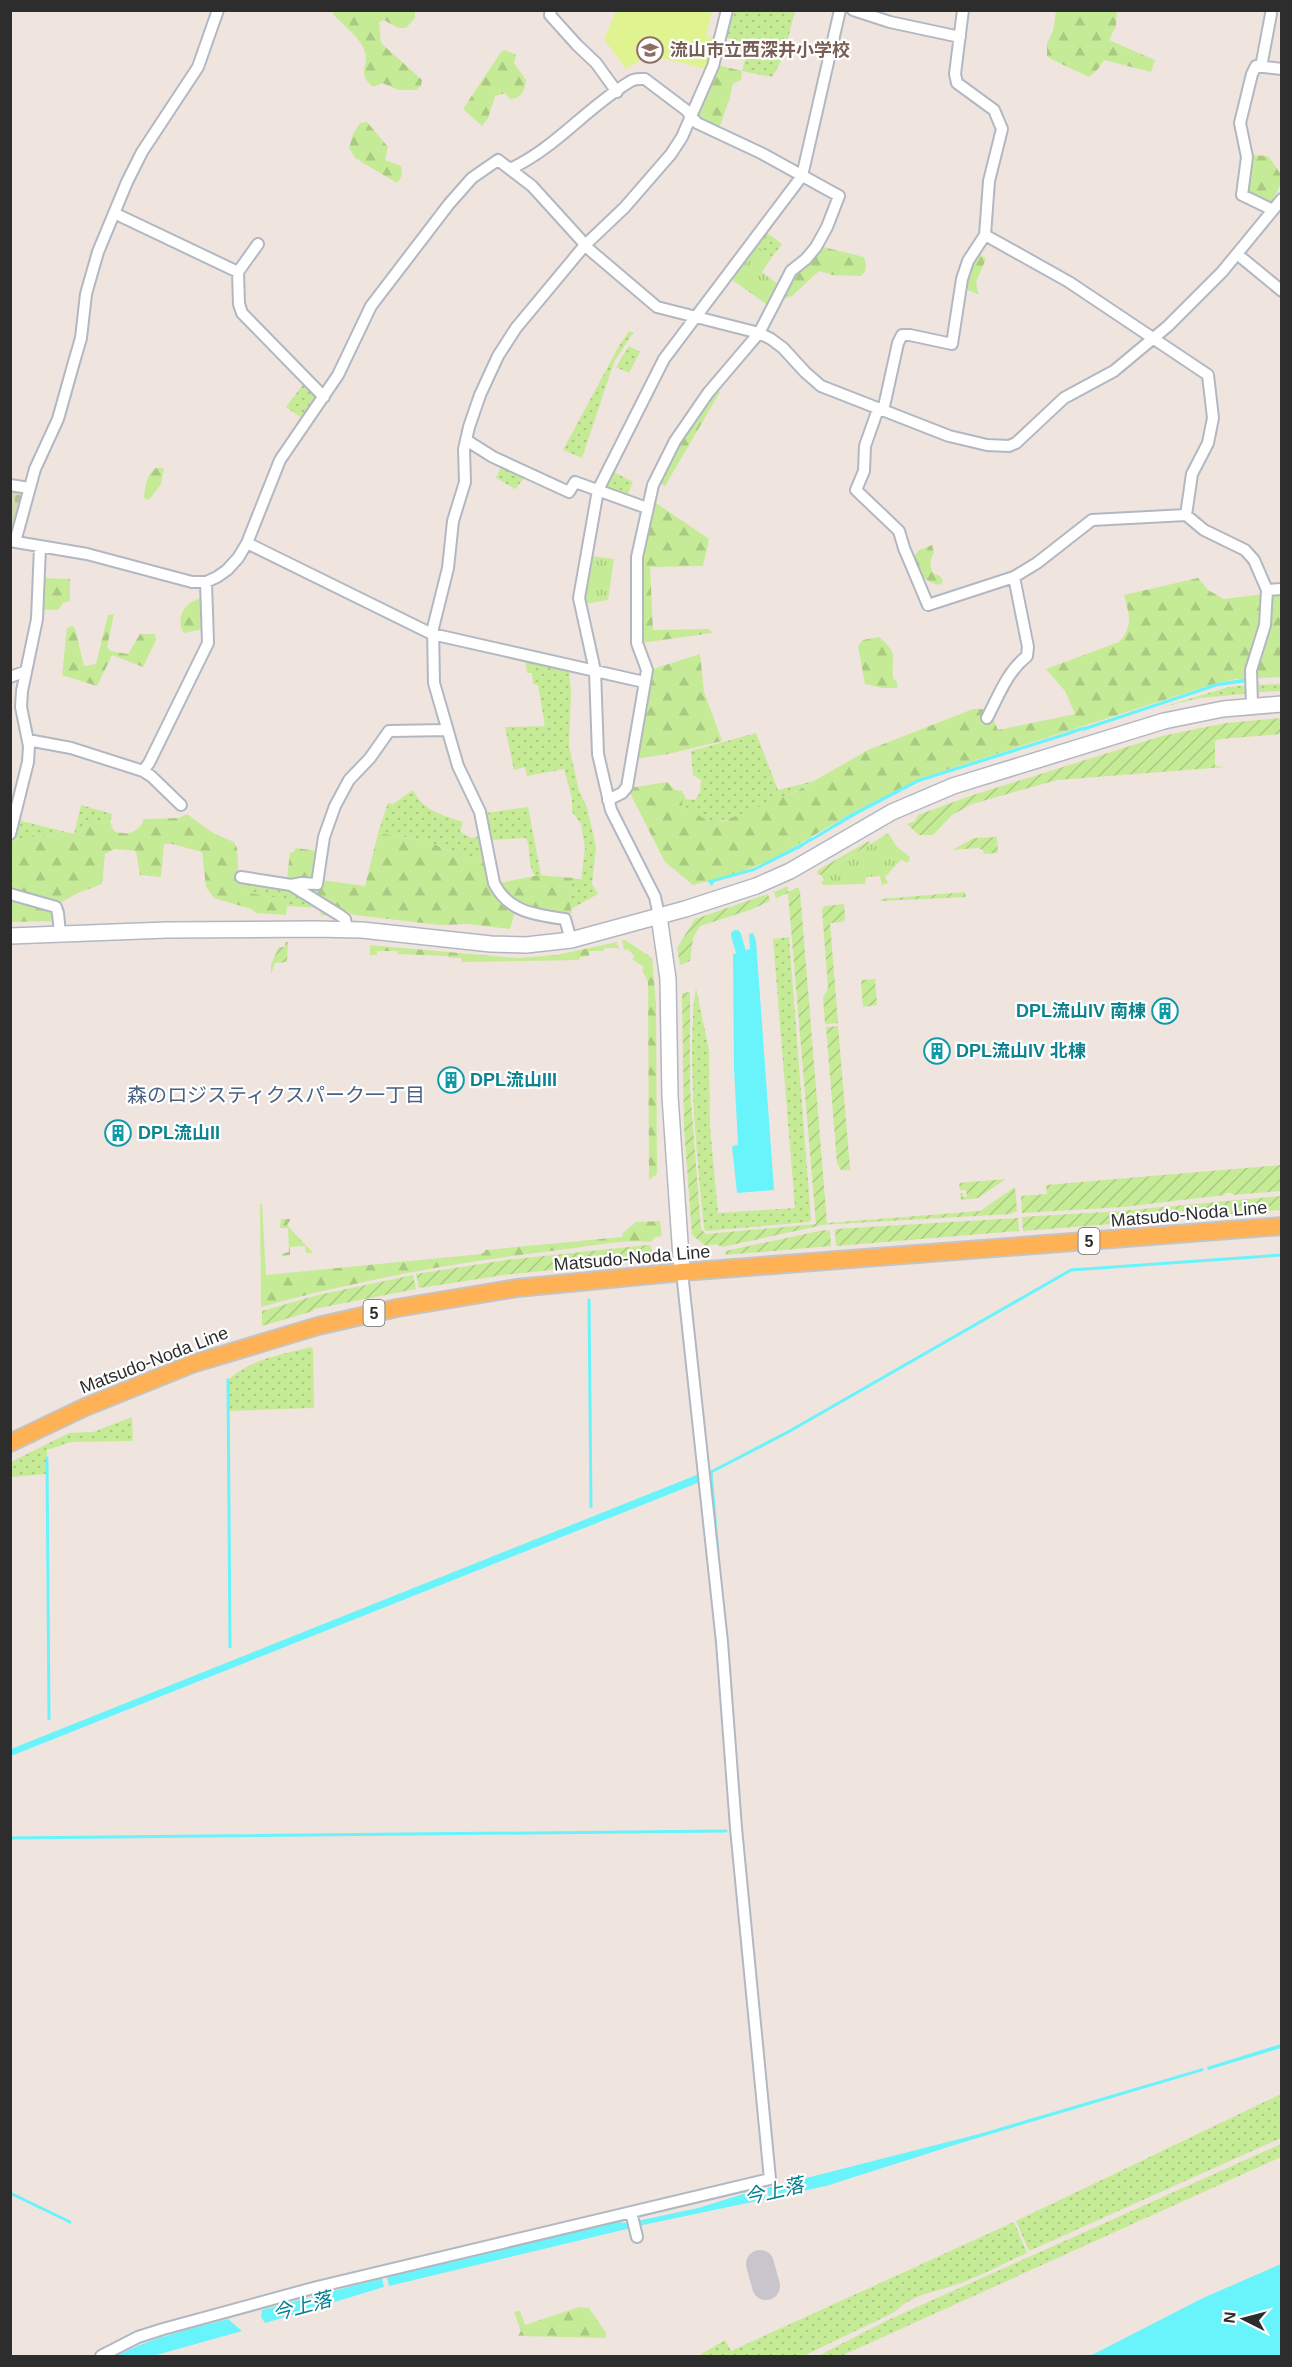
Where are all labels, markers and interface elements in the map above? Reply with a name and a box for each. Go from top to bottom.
school or university icon: 流山市立西深井小学校 [635,35,665,65]
place label: 流山市立西深井小学校 [670,40,850,60]
building icon: DPL流山IV 南棟 [1150,996,1180,1026]
place label: DPL流山IV 南棟 [1016,1001,1146,1021]
building icon: DPL流山IV 北棟 [922,1036,952,1066]
place label: DPL流山IV 北棟 [956,1041,1086,1061]
building icon: DPL流山III [436,1065,466,1095]
place label: DPL流山III [470,1070,557,1090]
district label: 森のロジスティクスパーク一丁目 [127,1084,425,1106]
building icon: DPL流山II [103,1118,133,1148]
place label: DPL流山II [138,1123,220,1143]
street label: Matsudo-Noda Line [1110,1197,1268,1231]
road number: 5 [1078,1228,1100,1254]
street label: Matsudo-Noda Line [553,1241,711,1275]
road number: 5 [364,1300,385,1326]
street label: Matsudo-Noda Line [77,1323,231,1397]
water label: 今上落 [742,2173,809,2208]
water label: 今上落 [270,2287,337,2324]
north arrow [1214,2289,1274,2349]
text: N [1221,2311,1239,2324]

